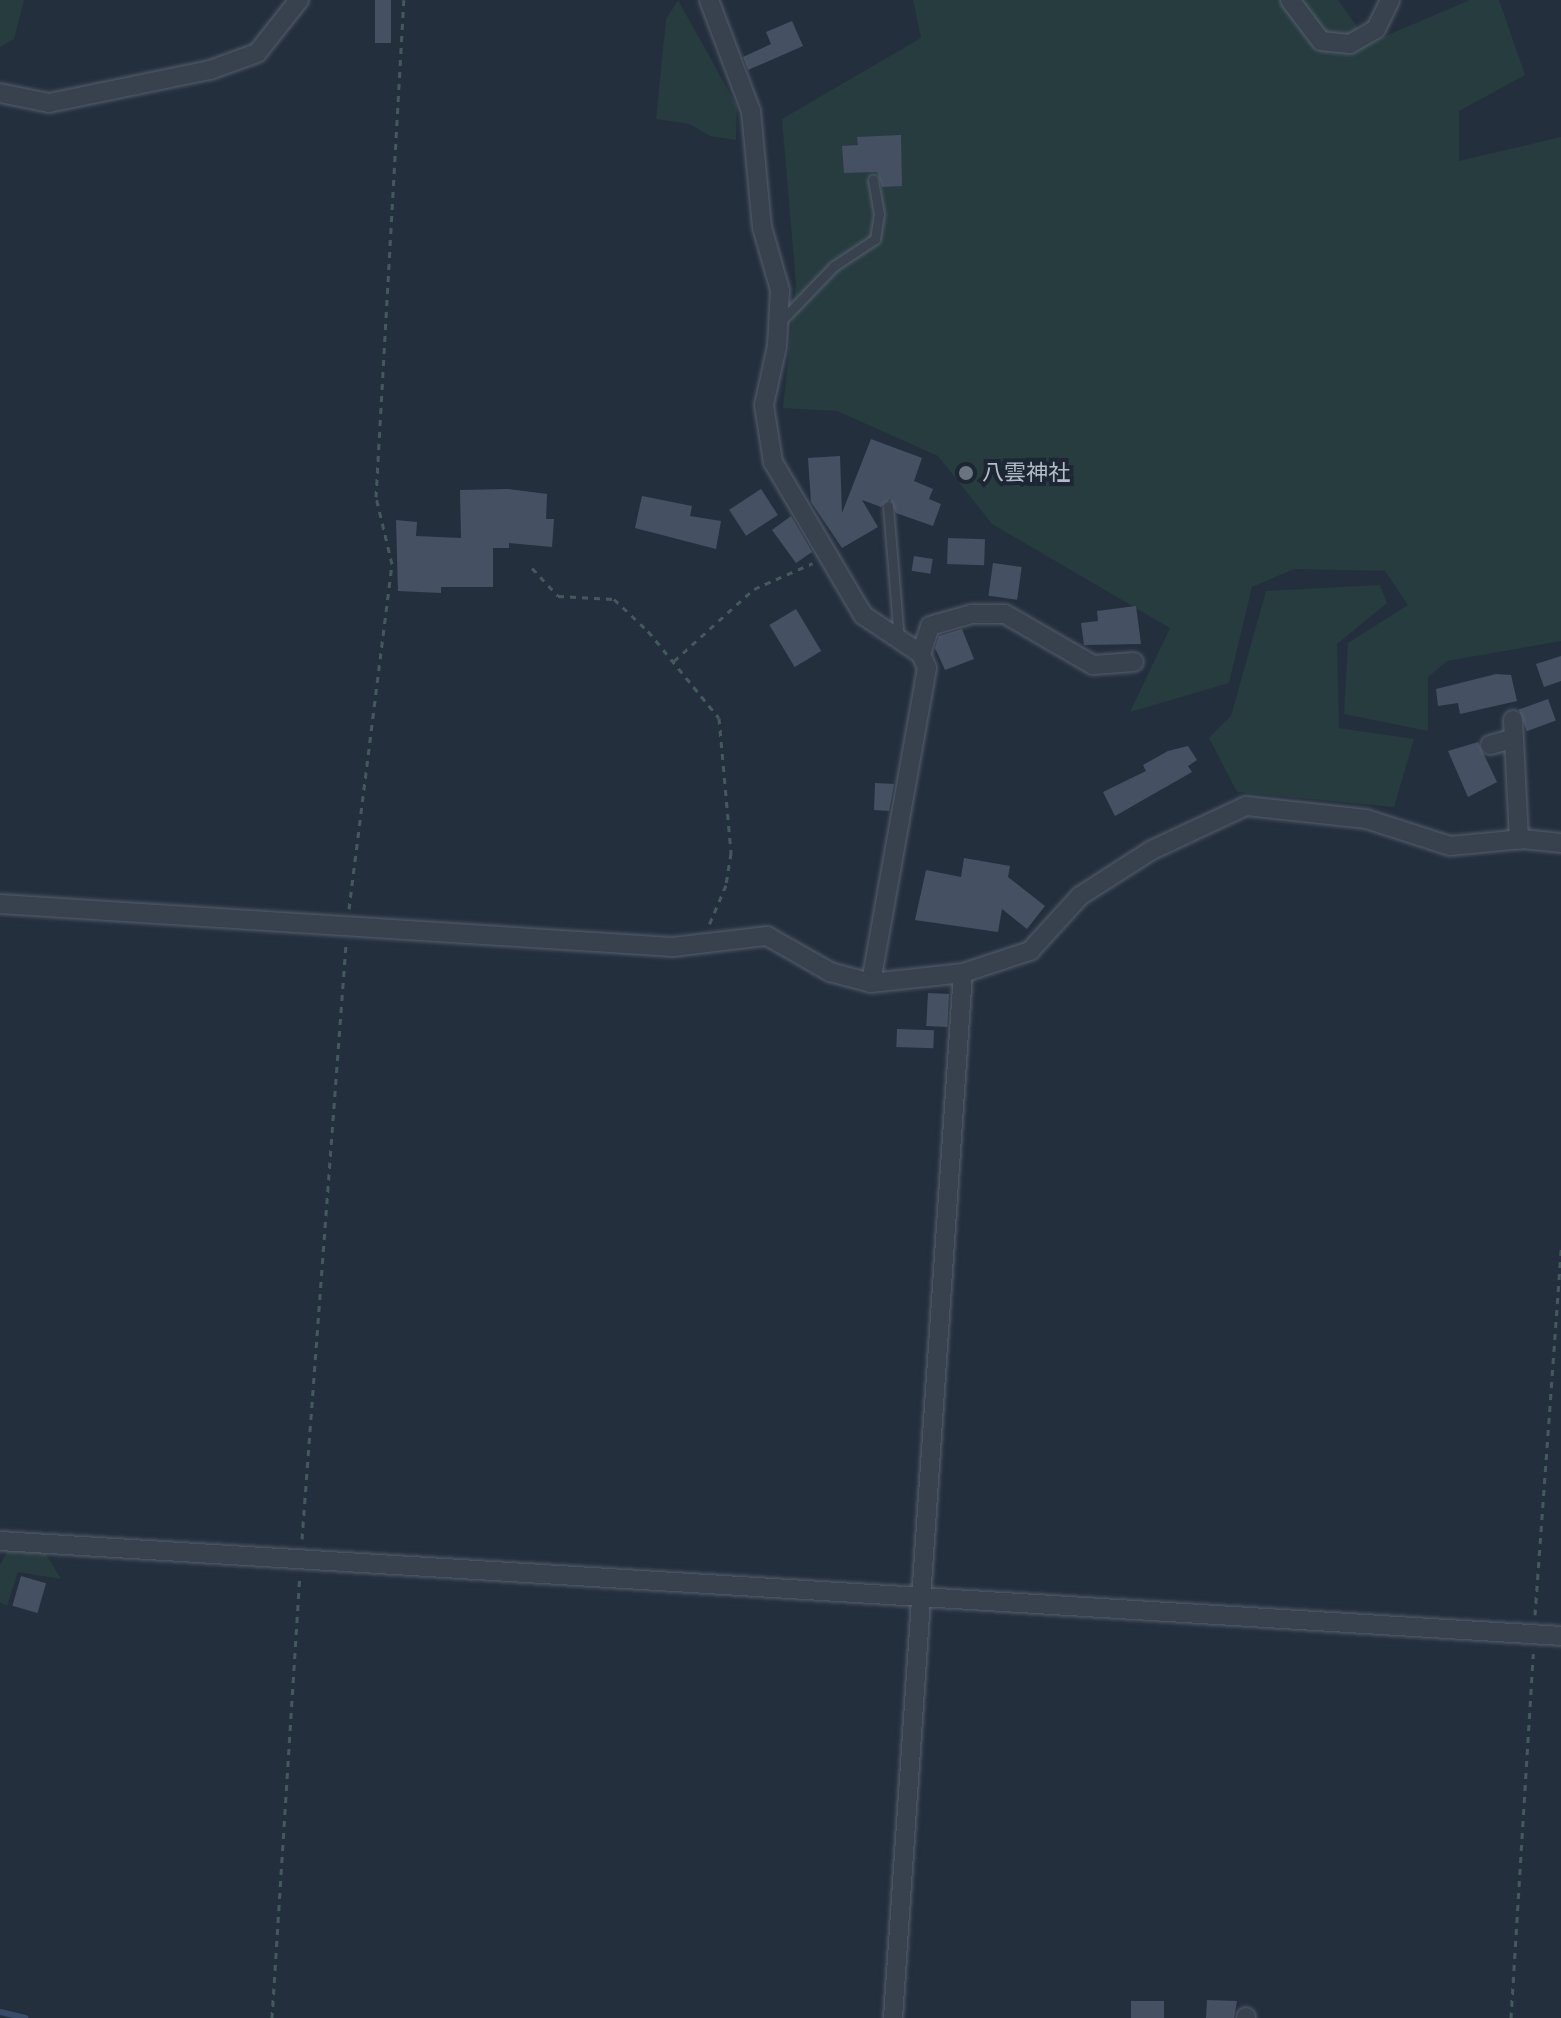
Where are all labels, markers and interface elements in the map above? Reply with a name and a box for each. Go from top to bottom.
place label: 八雲神社 [982,460,1070,486]
marker: 八雲神社 [957,464,975,482]

